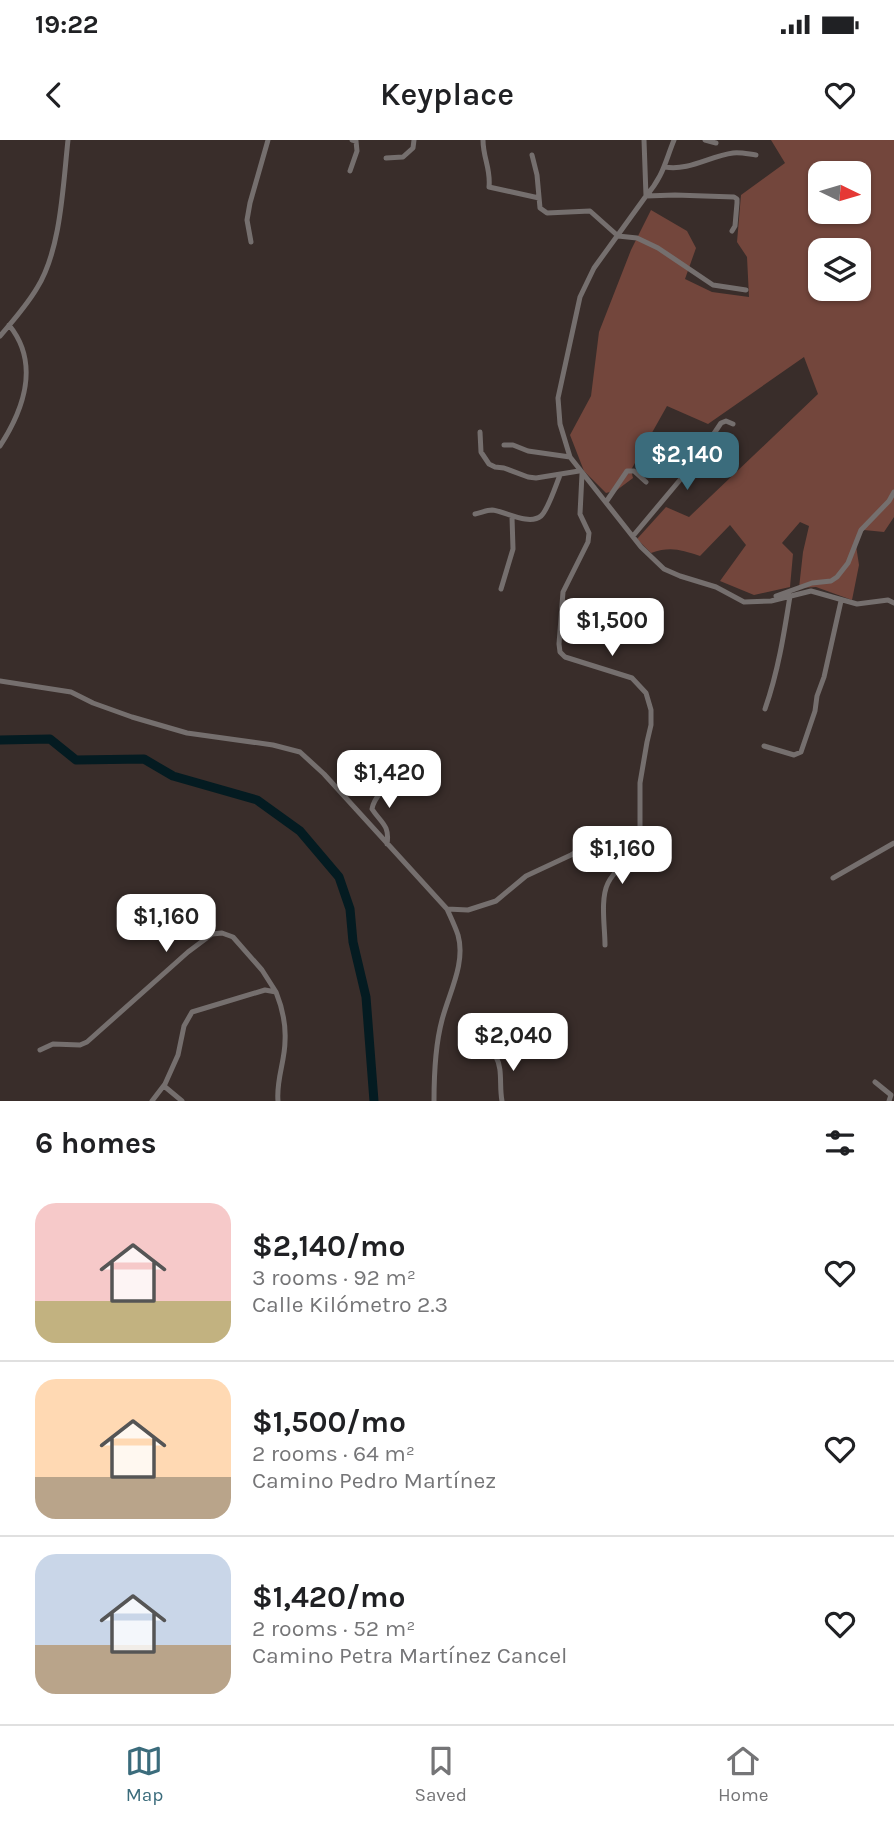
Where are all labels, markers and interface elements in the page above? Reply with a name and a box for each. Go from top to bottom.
text: 19:22 [35,9,99,40]
icon: back [35,76,73,114]
text: Keyplace [380,76,514,113]
icon: heart [821,76,859,114]
north arrow [808,161,872,224]
map controls [808,161,871,301]
button: layers [808,238,871,301]
pin: $2,140 [630,432,744,492]
text: $2,140 [651,441,723,468]
pin: $1,500 [555,598,669,658]
text: $1,500 [576,607,648,634]
pin: $1,420 [332,750,446,810]
text: $1,420 [353,759,425,786]
pin: $1,160 [565,826,679,886]
text: $1,160 [589,835,655,862]
pin: $1,160 [109,894,223,954]
text: $1,160 [133,903,199,930]
pin: $2,040 [456,1014,570,1073]
text: $2,040 [474,1022,552,1049]
icon: filters [821,1124,859,1162]
text: 6 homes [35,1125,157,1161]
text: $2,140/mo [252,1228,406,1264]
icon: home [91,1231,175,1315]
icon: heart [821,1254,859,1292]
text: 3 rooms · 92 m² [252,1264,416,1291]
text: Calle Kilómetro 2.3 [252,1291,448,1318]
text: $1,500/mo [252,1404,406,1440]
icon: home [91,1407,175,1491]
icon: heart [821,1430,859,1468]
text: 2 rooms · 64 m² [252,1440,415,1467]
text: Camino Pedro Martínez [252,1467,496,1494]
text: $1,420/mo [252,1579,406,1615]
icon: home [91,1582,175,1666]
icon: heart [821,1605,859,1643]
text: 2 rooms · 52 m² [252,1615,415,1642]
text: Camino Petra Martínez Cancel [252,1642,567,1669]
tab: Map [125,1742,163,1806]
tab: Saved [414,1742,467,1806]
tab: Home [718,1742,769,1806]

